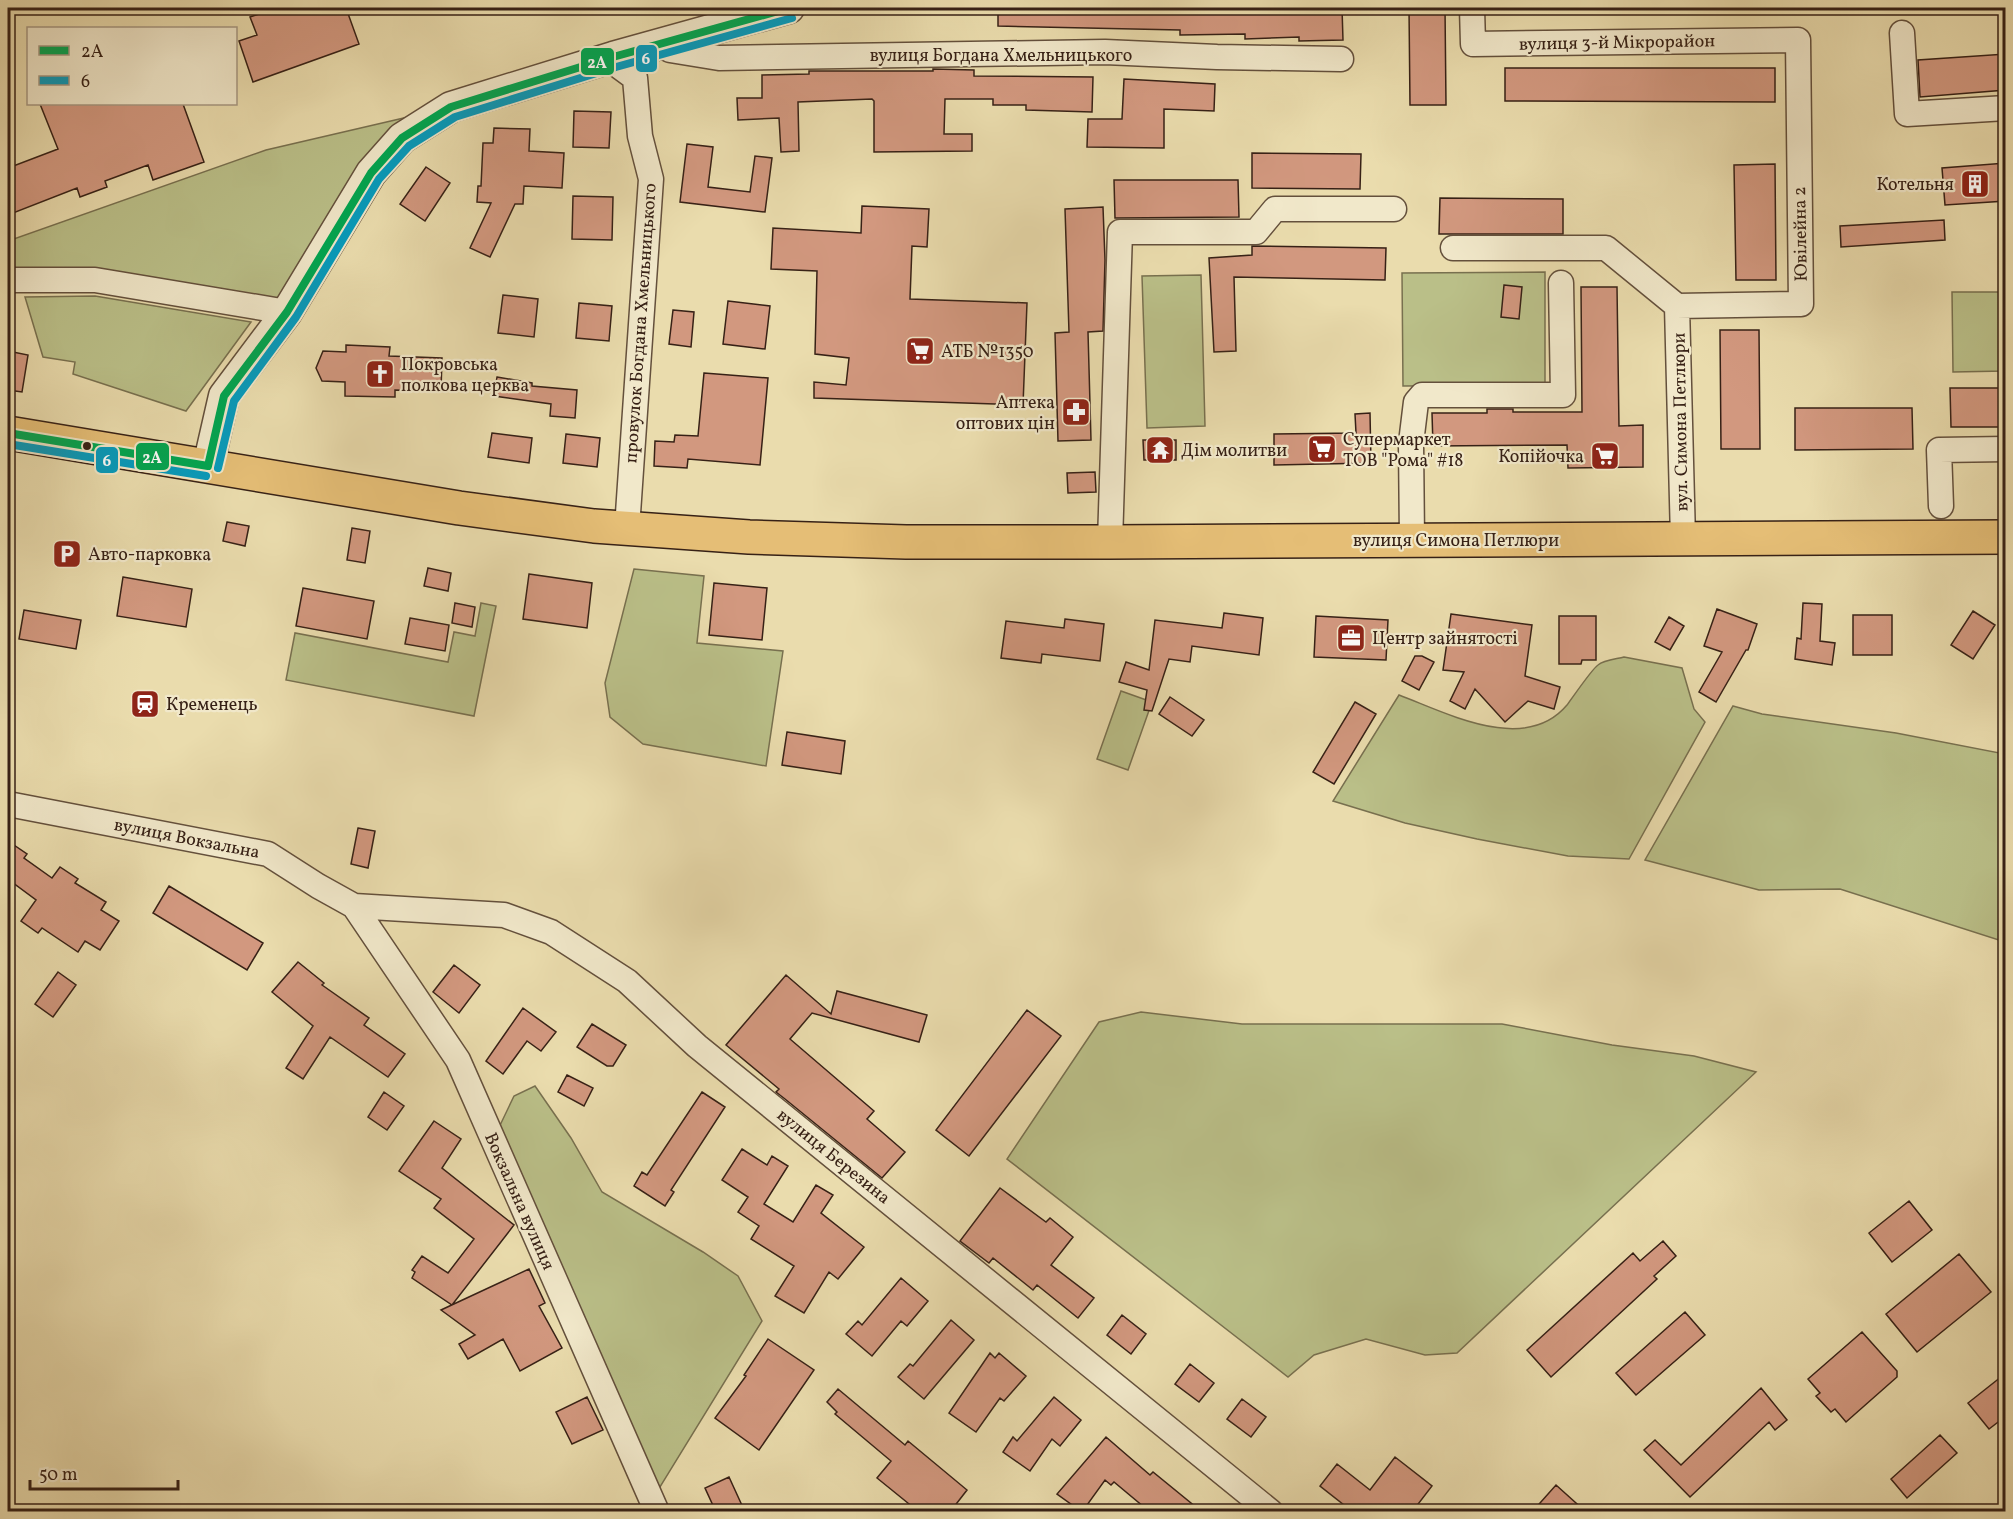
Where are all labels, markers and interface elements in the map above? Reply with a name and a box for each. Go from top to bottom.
legend [27,27,237,105]
street label: вулиця 3-й Мікрорайон [1519,29,1715,58]
text: 2A [81,40,104,65]
line badge: 6 [635,44,658,73]
street label: вулиця Богдана Хмельницького [870,44,1132,69]
line badge: 2A [580,47,615,76]
text: 6 [642,49,651,71]
text: 2A [587,53,607,75]
text: 6 [81,70,90,95]
building icon: Котельня [1959,168,1991,200]
place label: Котельня [1877,173,1954,198]
street label: провулок Богдана Хмельницького [619,182,664,464]
street label: Ювілейна 2 [1788,186,1815,282]
street label: вул. Симона Петлюри [1667,332,1696,512]
supermarket icon: АТБ №1350 [904,335,936,367]
place label: АТБ №1350 [941,340,1034,365]
place label: Покровська полкова церква [401,353,529,399]
church icon: Покровська полкова церква [364,358,396,390]
place label: Аптека оптових цін [956,391,1055,437]
pharmacy icon: Аптека оптових цін [1060,396,1092,428]
place label: Супермаркет ТОВ "Рома" #18 [1343,428,1464,474]
supermarket icon: Супермаркет ТОВ "Рома" #18 [1306,433,1338,465]
temple icon: Дім молитви [1144,434,1176,466]
place label: Дім молитви [1181,439,1287,464]
unlabelled marker [81,440,93,452]
supermarket icon: Копійочка [1589,440,1621,472]
line badge: 2A [135,442,170,471]
place label: Копійочка [1498,445,1584,470]
line badge: 6 [95,446,119,474]
text: 2A [142,448,162,470]
text: 6 [103,451,112,473]
street label: вулиця Симона Петлюри [1353,529,1559,554]
parking icon: Авто-парковка [51,538,83,570]
place label: Авто-парковка [88,543,211,568]
office icon: Центр зайнятості [1335,622,1367,654]
place label: Центр зайнятості [1372,627,1518,652]
station icon: Кременець [129,688,161,720]
place label: Кременець [166,693,258,718]
street label: вулиця Вокзальна [112,813,262,866]
street label: вулиця Березина [771,1103,895,1211]
street label: Вокзальна вулиця [477,1129,560,1274]
scale bar [30,1453,178,1491]
text: 50 m [39,1463,78,1488]

